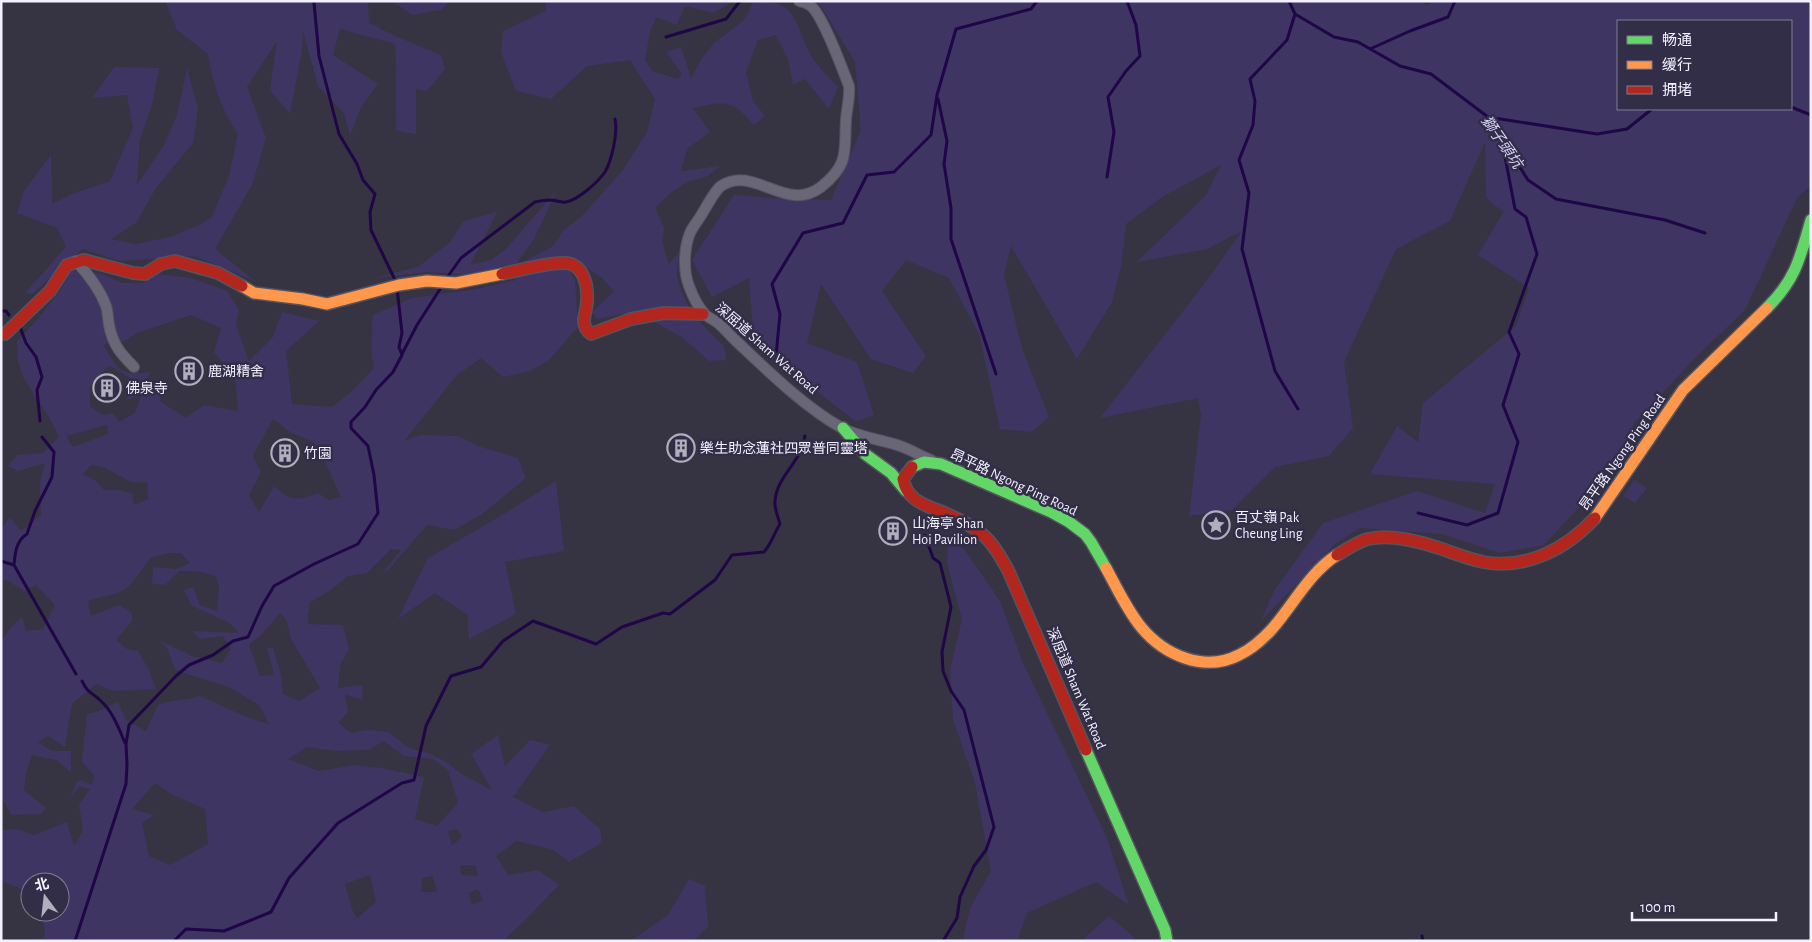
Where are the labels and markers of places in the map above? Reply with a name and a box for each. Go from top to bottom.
building icon: 鹿湖精舍 [174,356,204,386]
place label: 鹿湖精舍 [208,363,264,379]
building icon: 佛泉寺 [92,373,122,403]
place label: 佛泉寺 [126,380,168,396]
building icon: 樂生助念蓮社四眾普同靈塔 [666,433,696,463]
building icon: 竹園 [270,438,300,468]
place label: 樂生助念蓮社四眾普同靈塔 [700,440,868,456]
place label: 竹園 [304,446,332,461]
place icon: 百丈嶺 Pak Cheung Ling [1201,510,1231,540]
place label: 百丈嶺 Pak Cheung Ling [1235,510,1303,541]
building icon: 山海亭 Shan Hoi Pavilion [878,516,908,546]
place label: 山海亭 Shan Hoi Pavilion [912,516,984,547]

